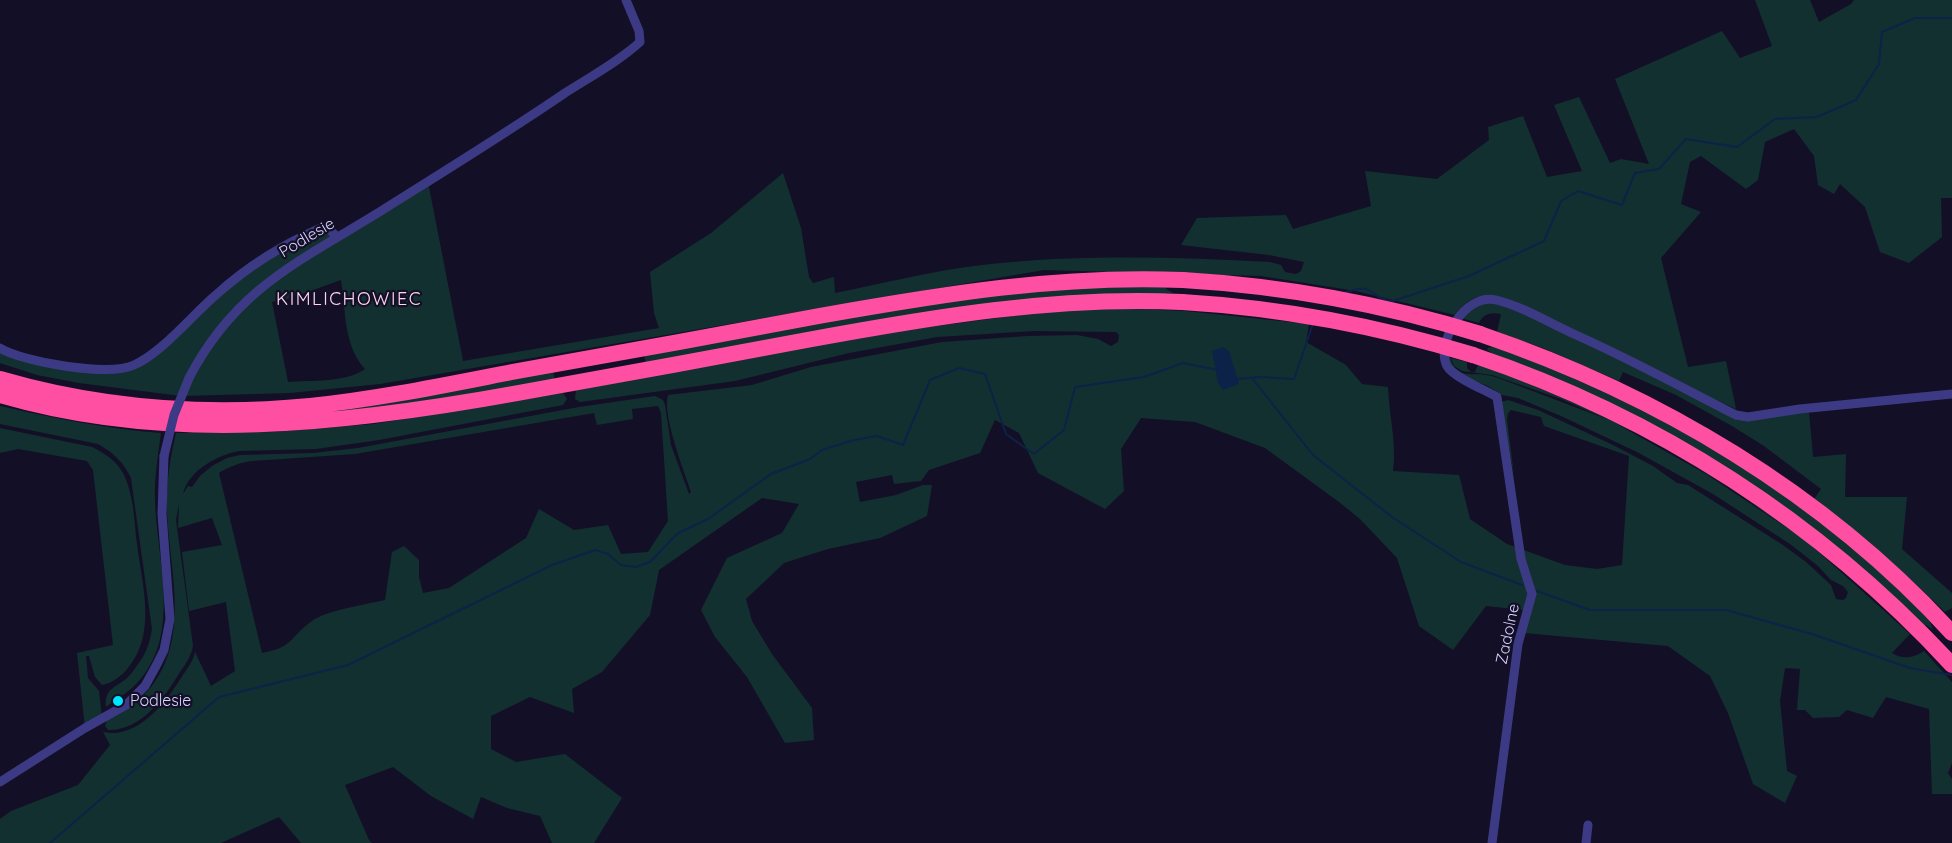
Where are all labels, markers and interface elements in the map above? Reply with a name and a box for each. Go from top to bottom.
street label: Podlesie [276,214,338,262]
district label: KIMLICHOWIEC [276,289,422,311]
street label: Zadolne [1492,602,1524,666]
place label: Podlesie [130,691,191,711]
marker: Podlesie [111,694,125,708]

